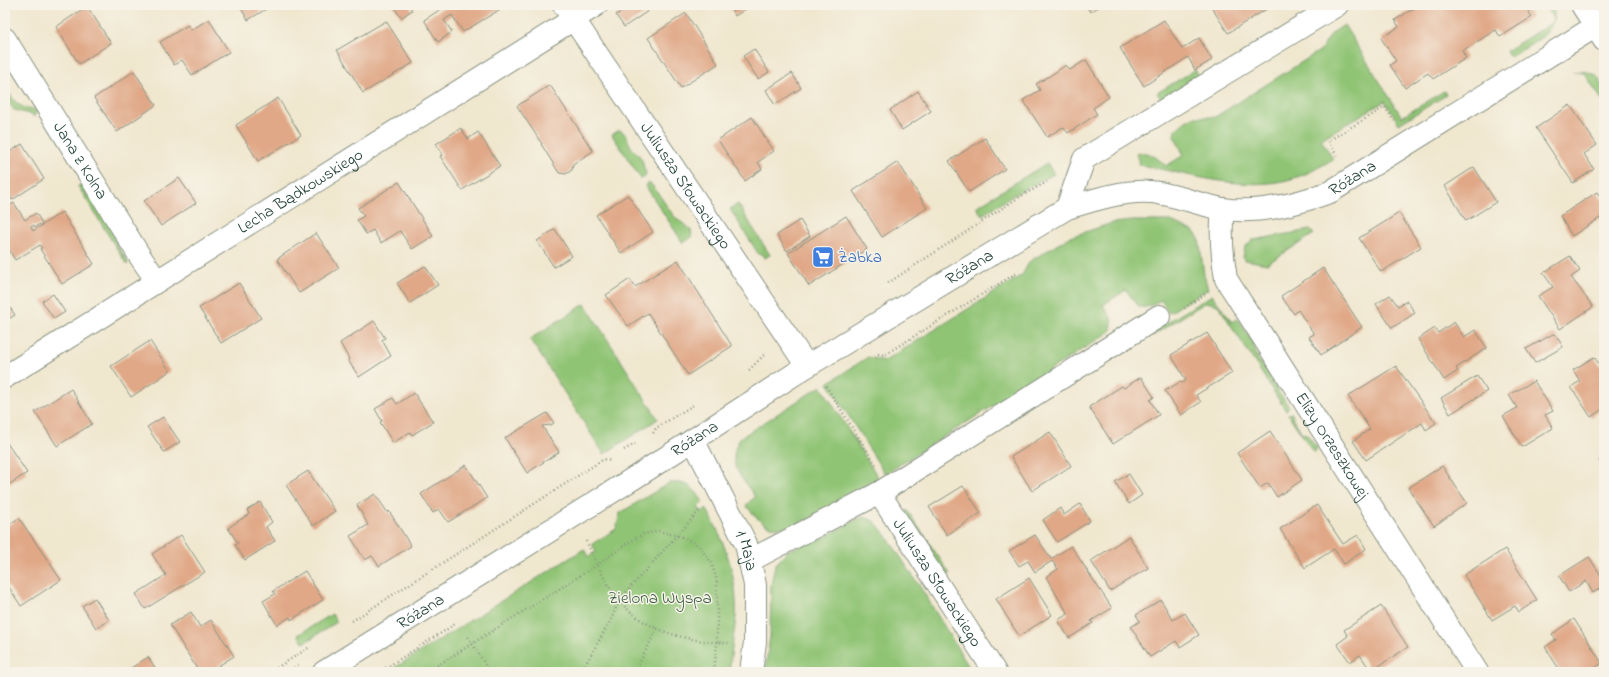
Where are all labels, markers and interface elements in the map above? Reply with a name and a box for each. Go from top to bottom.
street label: Jana z Kolna [47,117,114,204]
street label: Juliusza Słowackiego [634,117,738,255]
street label: Lecha Bądkowskiego [233,142,368,240]
street label: Różana [1324,154,1381,202]
street label: Różana [941,243,998,291]
supermarket icon: Żabka [810,244,836,270]
place label: Żabka [838,245,882,270]
street label: Elizy Orzeszkowej [1289,387,1376,504]
street label: Różana [666,414,723,463]
street label: Juliusza Słowackiego [886,513,988,652]
street label: 1 Maja [728,525,764,573]
park label: Zielona Wyspa [608,586,712,612]
street label: Różana [392,587,449,636]

